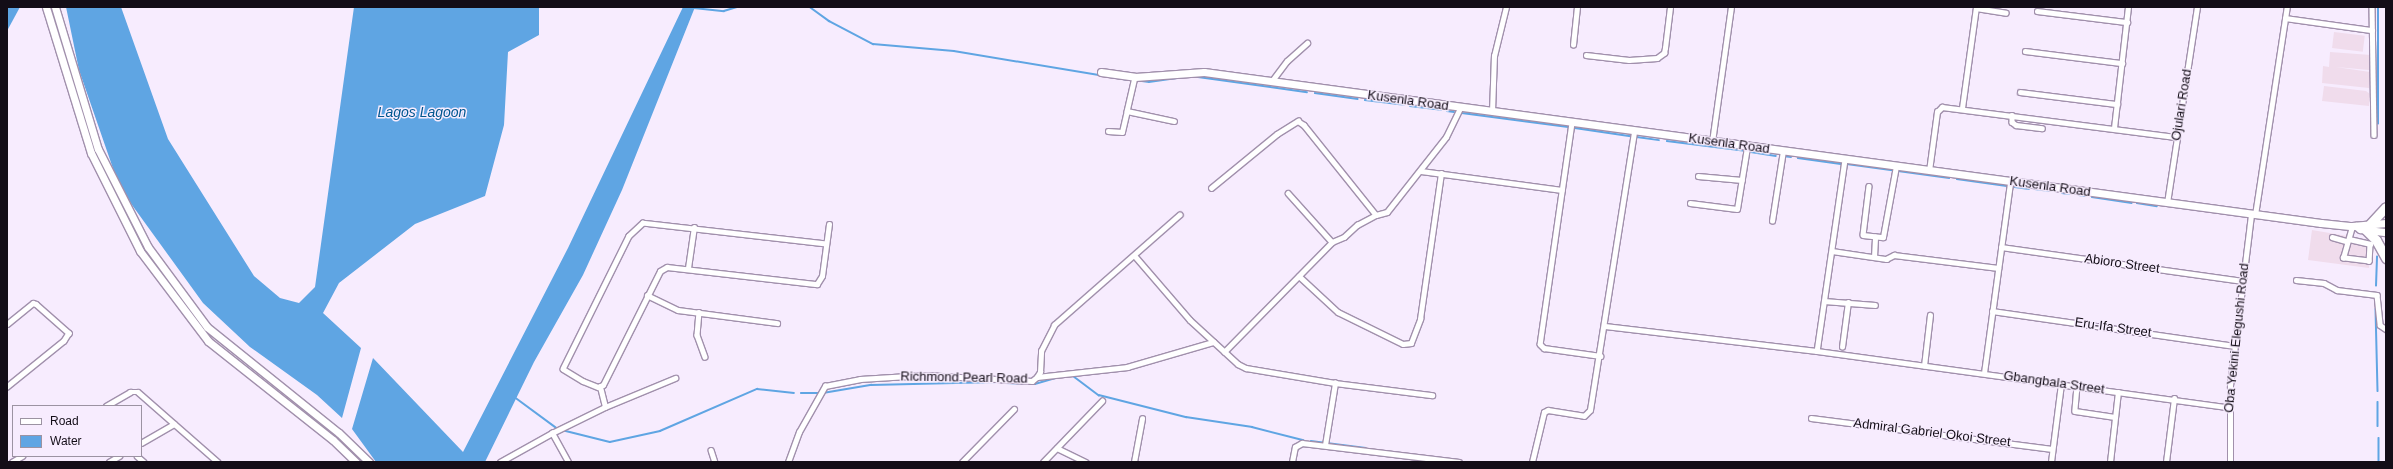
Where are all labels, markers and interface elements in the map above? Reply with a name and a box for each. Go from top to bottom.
street label: Ojulari Road [2169,68,2195,142]
street label: Kusenla Road [1366,88,1450,114]
water label: Lagos Lagoon [378,104,466,120]
street label: Kusenla Road [1687,131,1771,157]
street label: Kusenla Road [2008,174,2092,200]
street label: Abioro Street [2083,251,2161,277]
street label: Oba Yekini Elegushi Road [2221,262,2253,414]
street label: Eru-Ifa Street [2074,315,2152,341]
street label: Gbangbala Street [2002,368,2106,398]
street label: Richmond Pearl Road [900,369,1028,387]
legend [12,405,142,457]
text: Road [50,414,79,428]
street label: Admiral Gabriel Okoi Street [1853,416,2011,450]
text: Water [50,434,82,448]

